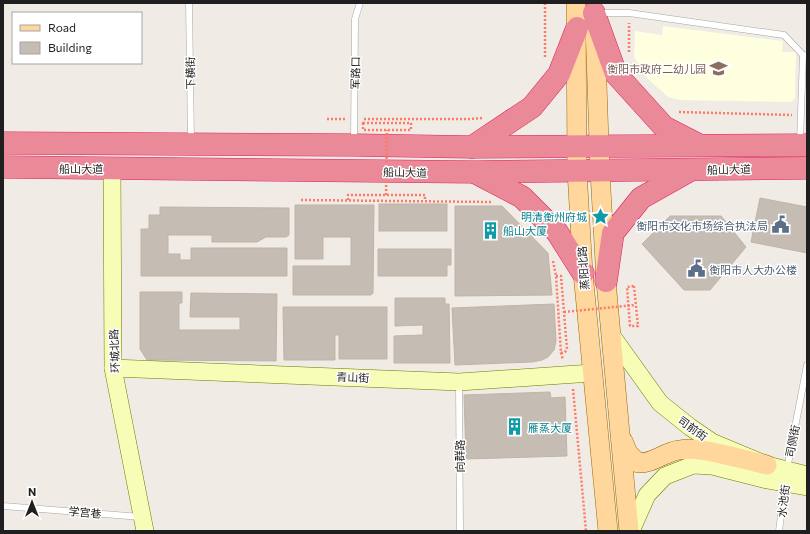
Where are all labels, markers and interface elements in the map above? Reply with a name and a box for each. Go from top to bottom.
legend [12,12,142,64]
text: Road [48,20,76,34]
text: Building [48,40,92,54]
street label: 下横街 [183,56,197,90]
street label: 军路口 [348,56,362,90]
school or university icon: 衡阳市政府二幼儿园 [709,58,729,78]
place label: 衡阳市政府二幼儿园 [607,62,706,75]
street label: 船山大道 [59,162,103,175]
street label: 船山大道 [707,162,751,176]
street label: 船山大道 [383,165,427,179]
place icon: 明清衡州府城 [590,206,610,226]
place label: 明清衡州府城 [521,210,587,223]
public building icon: 衡阳市文化市场综合执法局 [771,215,791,235]
place label: 衡阳市文化市场综合执法局 [636,219,768,232]
building icon: 船山大厦 [480,220,500,240]
place label: 船山大厦 [503,224,547,237]
street label: 蒸阳北路 [575,246,591,290]
public building icon: 衡阳市人大办公楼 [686,259,706,279]
place label: 衡阳市人大办公楼 [709,263,797,276]
street label: 环城北路 [107,329,121,373]
street label: 青山街 [336,370,370,384]
street label: 司前街 [676,413,710,443]
building icon: 雁蒸大厦 [505,417,525,437]
place label: 雁蒸大厦 [528,421,572,434]
street label: 司侧街 [782,424,802,458]
street label: 向群路 [453,440,466,473]
north arrow [12,482,52,522]
street label: 水池街 [775,484,791,518]
text: N [28,485,36,498]
street label: 学宫巷 [68,504,102,520]

